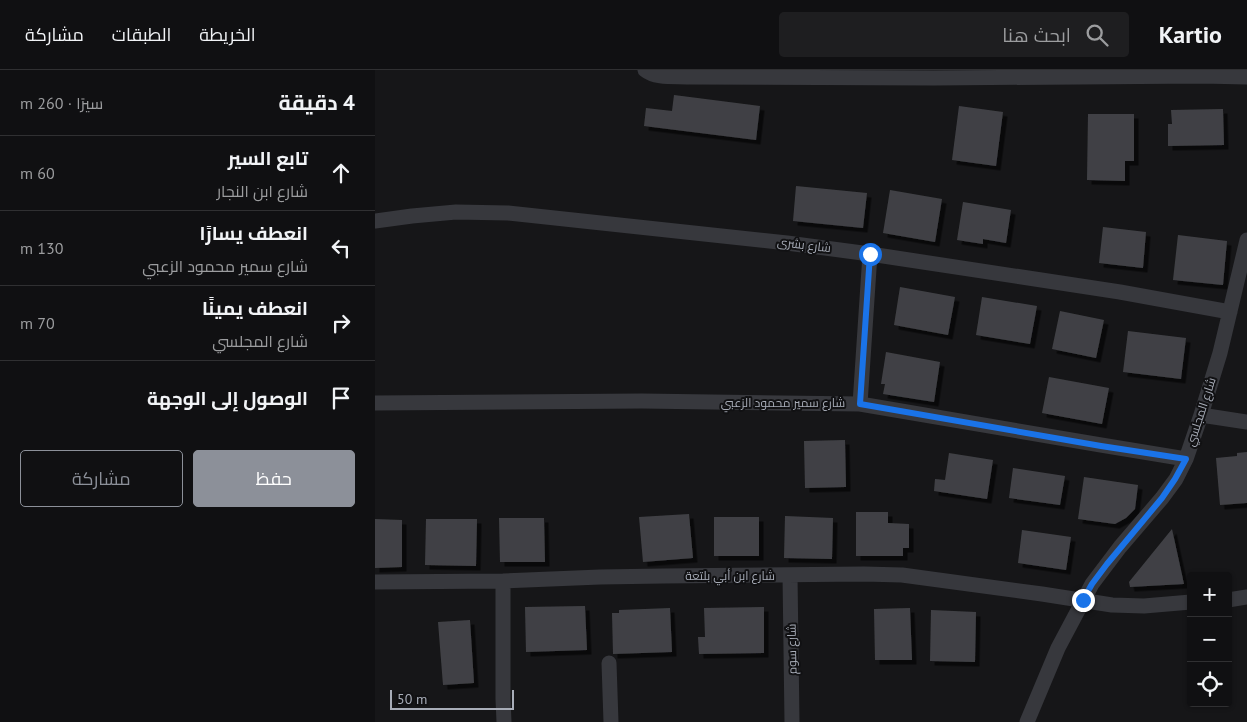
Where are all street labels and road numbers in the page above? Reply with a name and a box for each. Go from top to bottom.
street label: شارع بشرى [776,234,832,256]
street label: شارع المجلسي [1182,375,1222,449]
street label: شارع سمير محمود الزعبي [721,395,845,413]
street label: شارع ابن أبي بلتعة [685,568,775,586]
street label: شارع سوم [784,623,800,675]

